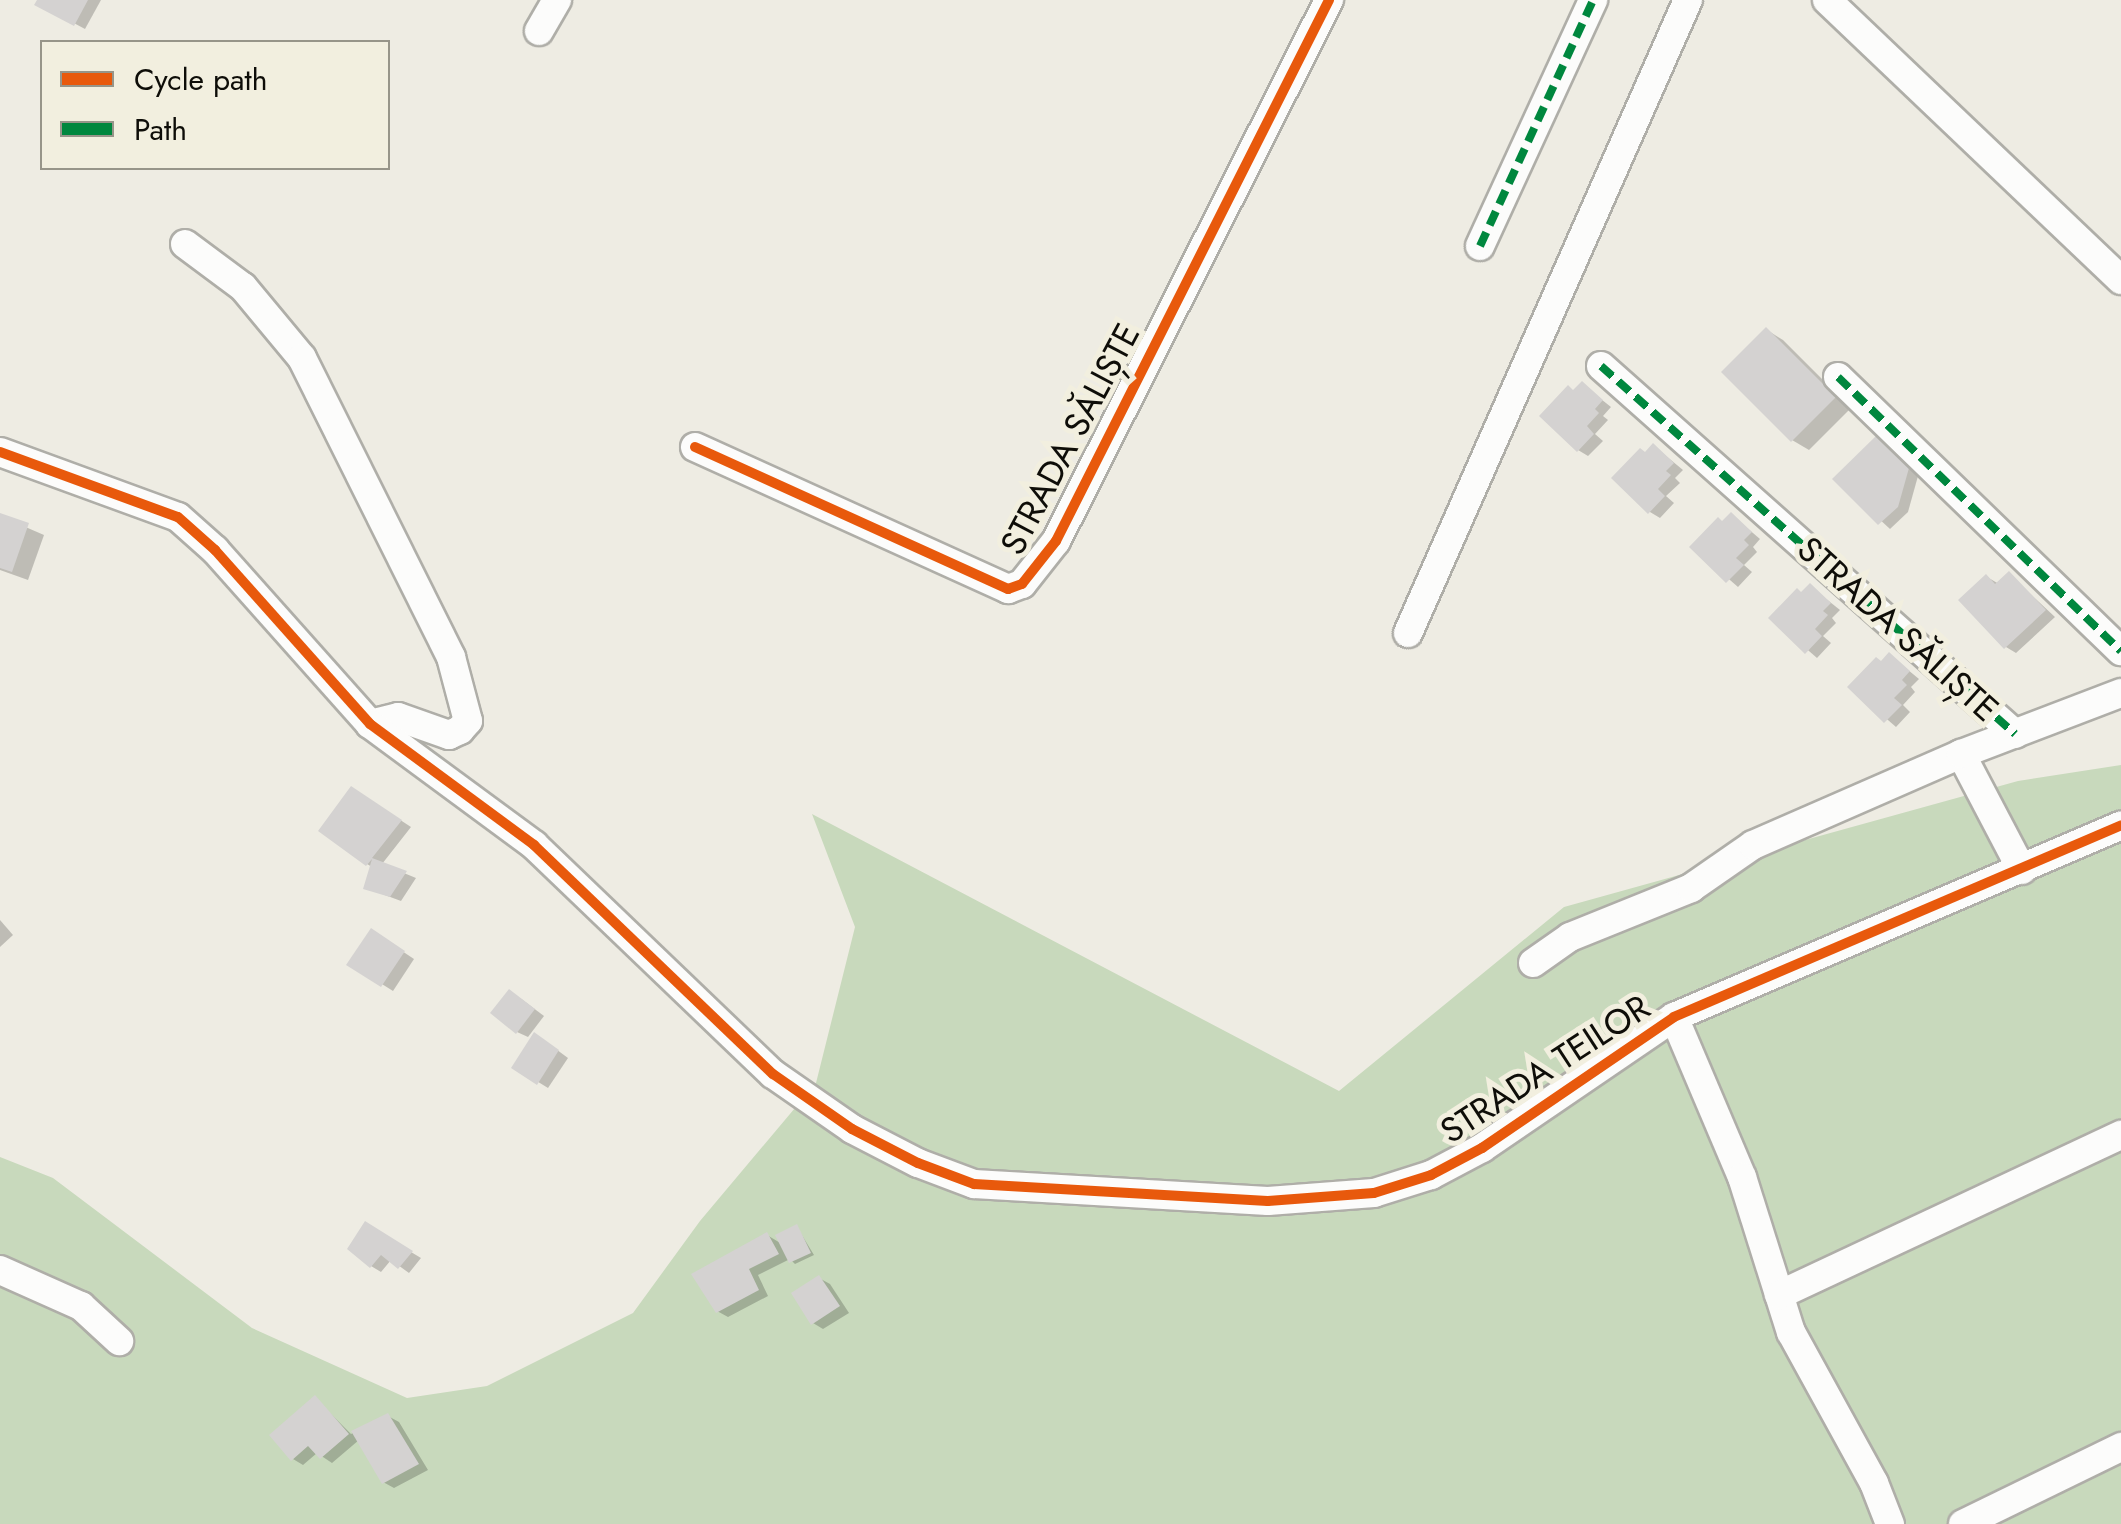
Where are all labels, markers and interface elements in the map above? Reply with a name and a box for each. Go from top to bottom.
legend [40,40,390,170]
text: Cycle path [134,58,267,101]
text: Path [134,108,187,151]
street label: STRADA SĂLIȘTE [991,316,1149,562]
street label: STRADA SĂLIȘTE [1789,528,2007,730]
street label: STRADA TEILOR [1433,986,1657,1152]

